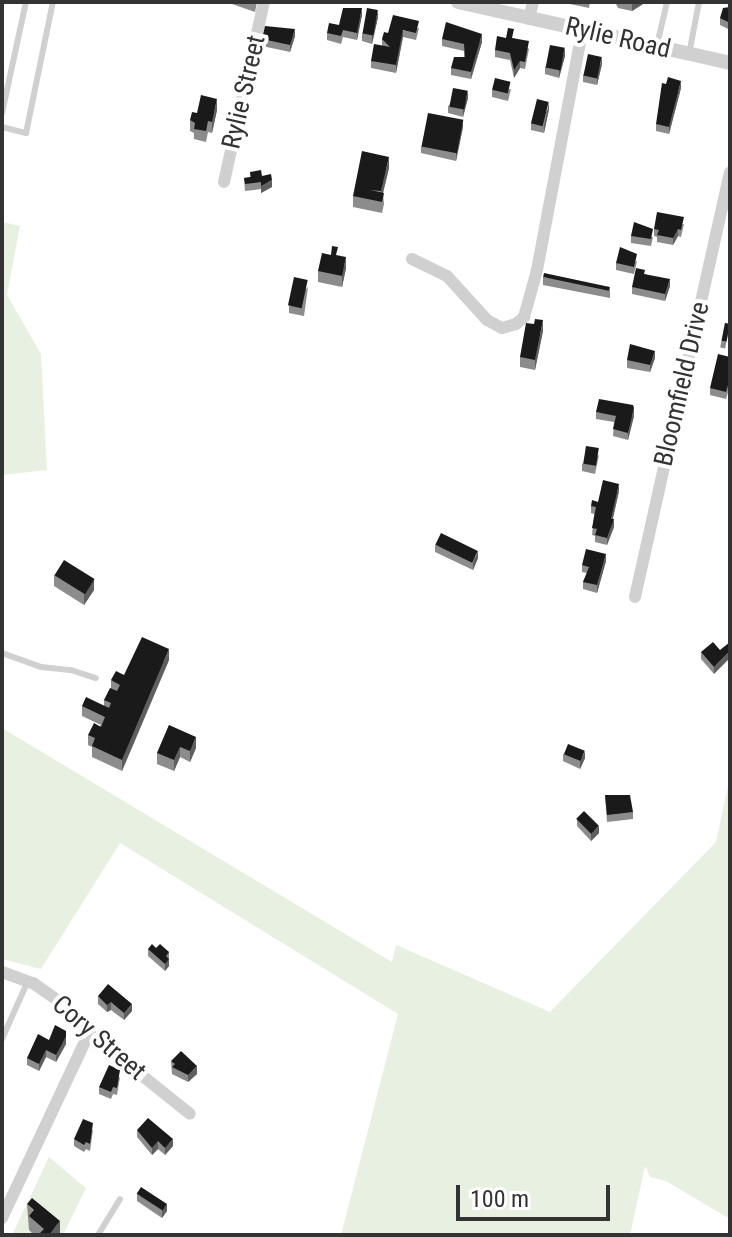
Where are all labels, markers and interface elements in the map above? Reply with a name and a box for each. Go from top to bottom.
street label: Rylie Road [562,11,674,65]
street label: Rylie Street [216,32,272,152]
street label: Bloomfield Drive [648,299,716,469]
street label: Cory Street [46,989,152,1087]
scale bar [460,1169,614,1219]
text: 100 m [470,1185,529,1213]

